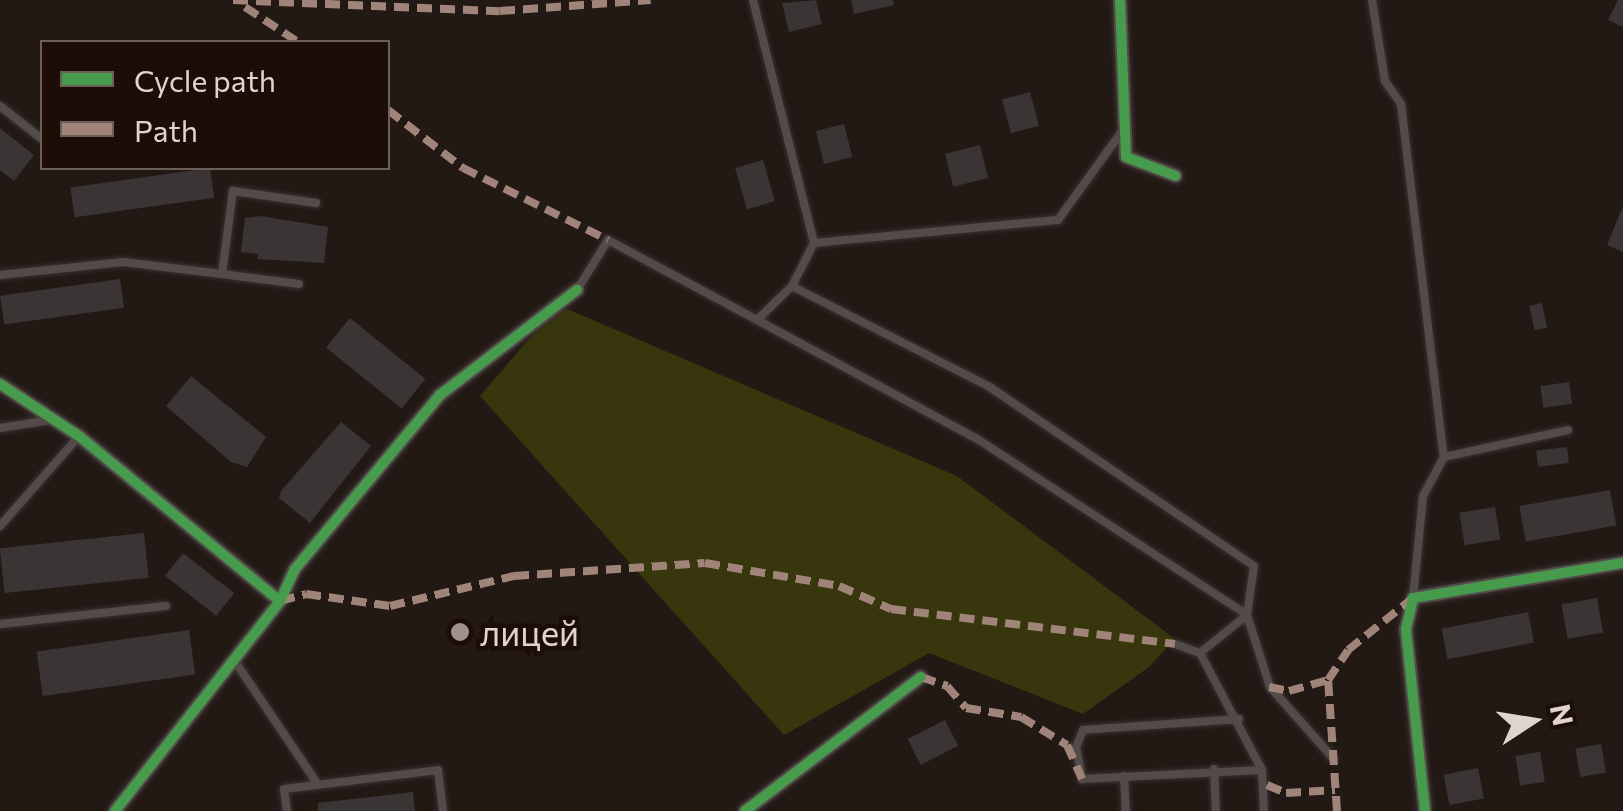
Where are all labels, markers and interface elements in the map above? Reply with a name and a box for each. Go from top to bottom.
legend [40,40,390,170]
text: Cycle path [134,61,276,98]
text: Path [134,111,198,148]
place label: лицей [480,611,579,653]
marker: лицей [449,621,471,643]
north arrow [1483,671,1583,771]
text: N [1544,701,1581,729]

